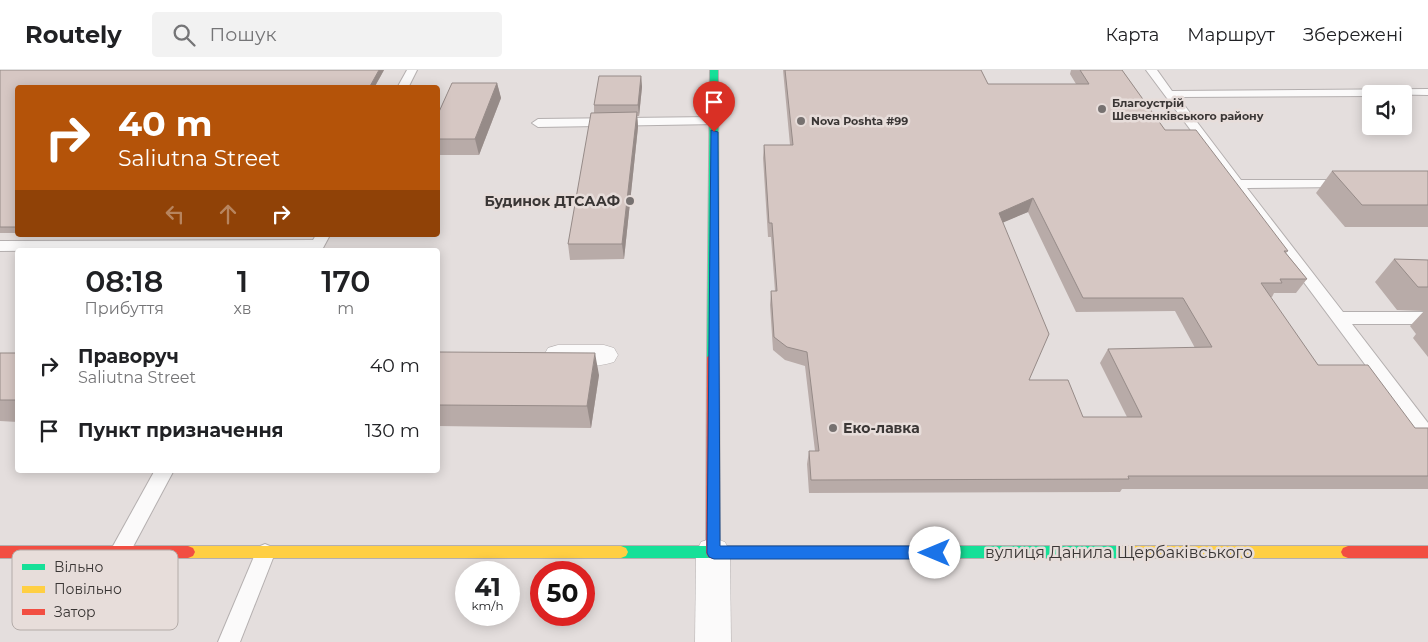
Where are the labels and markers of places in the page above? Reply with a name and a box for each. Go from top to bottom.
pin [693,81,735,132]
place label: Благоустрій Шевченківського району [1112,96,1264,123]
marker: Благоустрій Шевченківського району [1096,103,1108,115]
place label: Nova Poshta #99 [811,114,908,128]
marker: Nova Poshta #99 [795,115,807,127]
place label: Будинок ДТСААФ [484,192,620,210]
marker: Будинок ДТСААФ [624,195,636,207]
place label: Еко-лавка [843,419,920,437]
marker: Еко-лавка [827,422,839,434]

